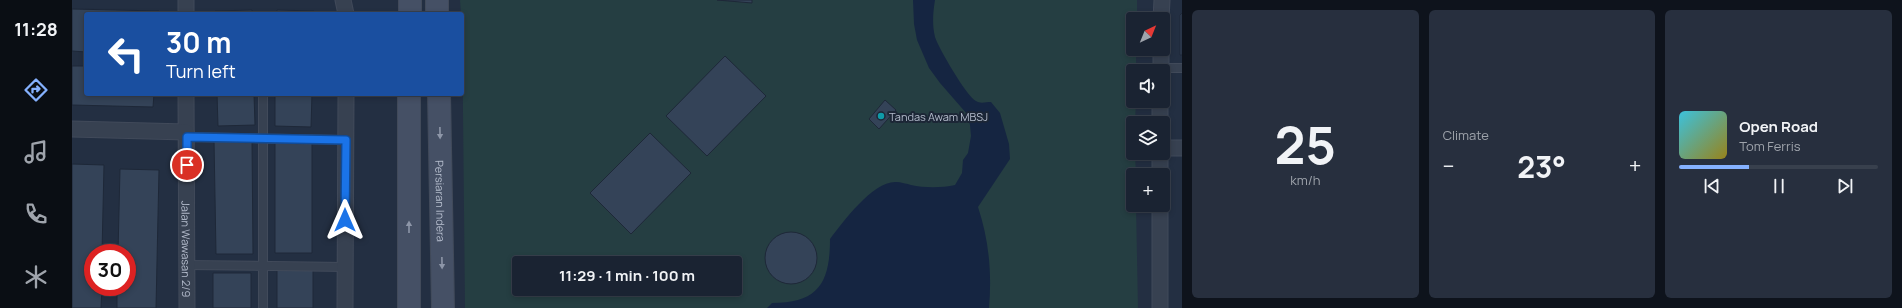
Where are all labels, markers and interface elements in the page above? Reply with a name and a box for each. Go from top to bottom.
north arrow [1126,12,1170,56]
map controls [1126,12,1170,212]
text: 11:28 [14,17,58,41]
text: 30 m [166,23,231,61]
icon: left [100,28,152,80]
text: Turn left [166,59,236,83]
button: sound [1126,64,1170,108]
icon: directions [22,76,50,104]
place label: Tandas Awam MBSJ [889,109,988,124]
text: 25 [1275,109,1336,180]
marker: Tandas Awam MBSJ [876,111,886,121]
button: layers [1126,116,1170,160]
text: Open Road [1739,116,1818,137]
text: Climate [1443,126,1489,144]
one-way arrow [437,127,443,140]
text: Tom Ferris [1739,137,1801,155]
icon: music [22,138,50,166]
text: 23° [1517,146,1566,187]
pin [170,148,204,182]
text: − [1443,151,1455,181]
text: + [1629,151,1641,181]
icon: arrive [176,154,198,176]
street label: Persiaran Indera [433,160,449,242]
button: + [1126,168,1170,212]
text: km/h [1290,171,1320,189]
icon: previous [1701,175,1723,197]
icon: pause [1768,175,1790,197]
icon: next [1834,175,1856,197]
position arrow [324,199,366,241]
icon: phone [22,200,50,228]
street label: Jalan Wawasan 2/9 [179,201,194,298]
one-way arrow [406,220,412,233]
speed limit sign: 30 [84,244,136,296]
one-way arrow [439,257,446,269]
icon: climate [22,263,50,291]
text: 11:29 · 1 min · 100 m [559,265,695,286]

